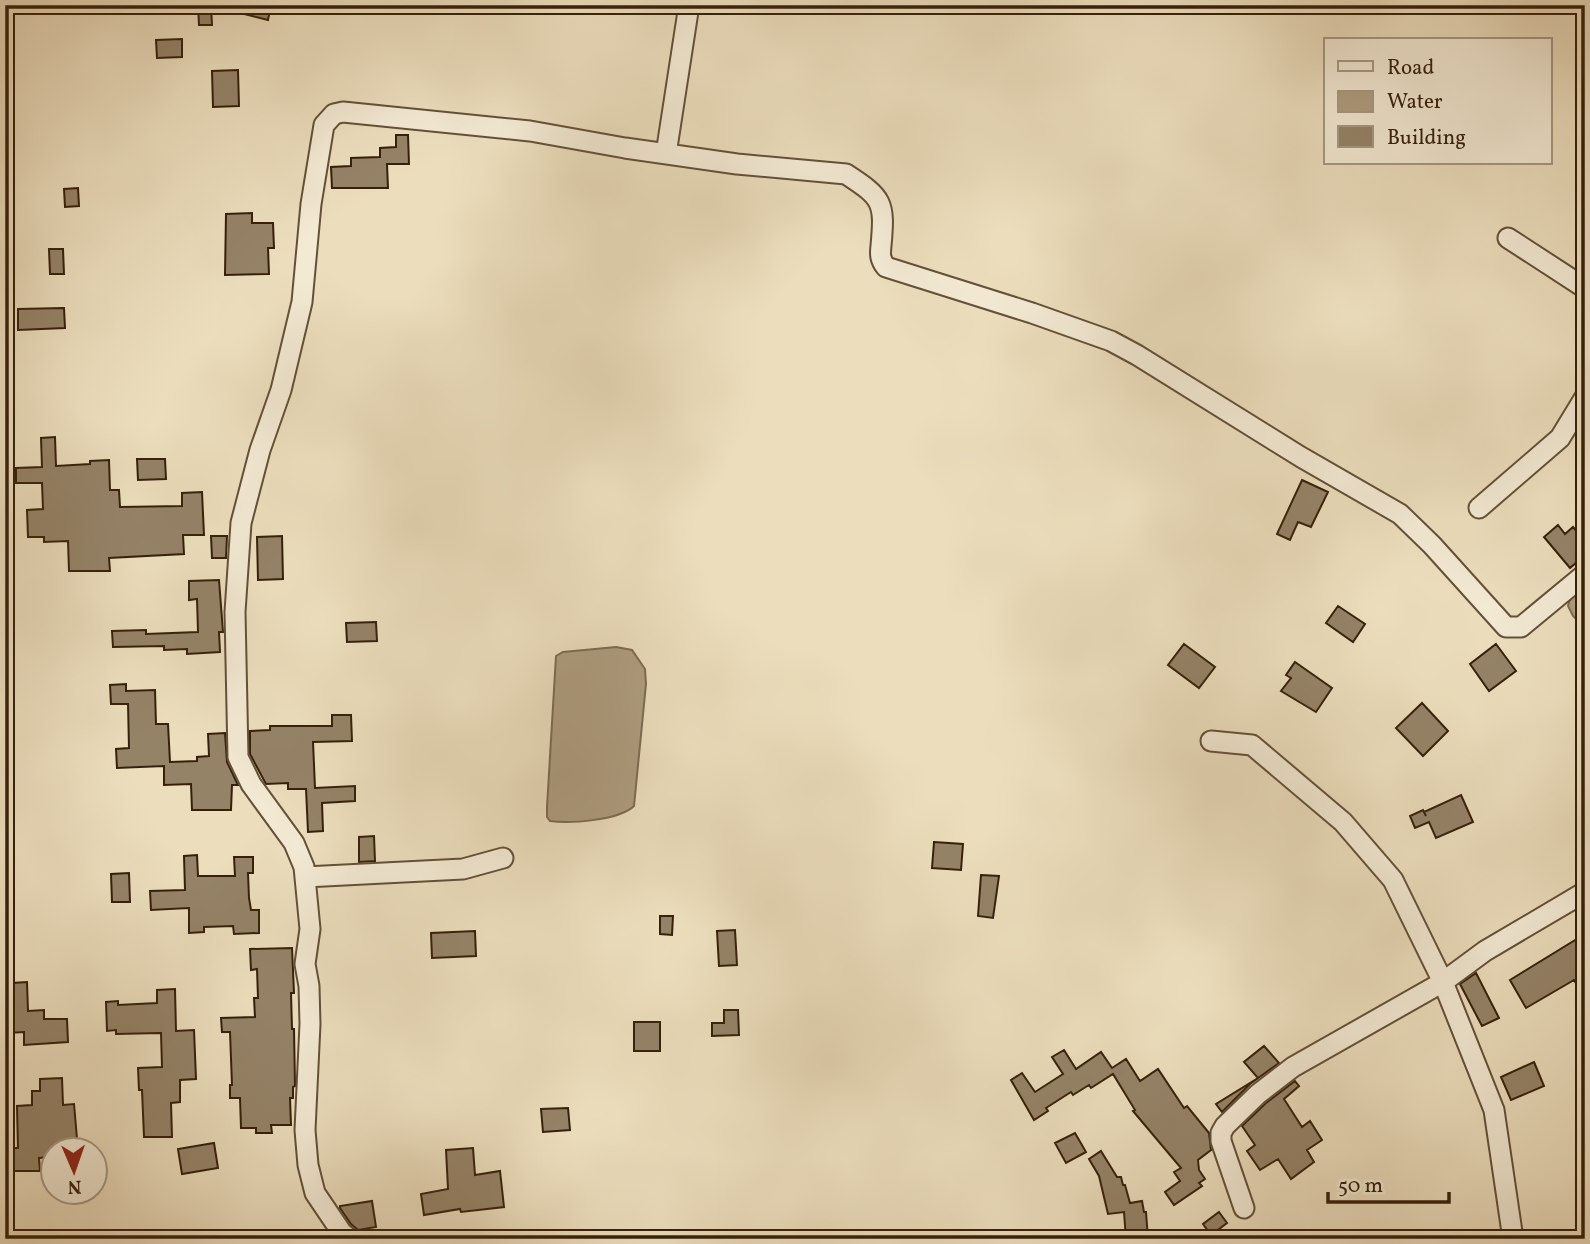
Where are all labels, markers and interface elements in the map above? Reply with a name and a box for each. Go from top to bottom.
legend [1324,38,1552,164]
text: Road [1387,54,1434,83]
text: Water [1387,88,1443,117]
text: Building [1387,124,1466,153]
north arrow [38,1136,108,1206]
scale bar [1328,1160,1448,1204]
text: 50 m [1338,1172,1383,1201]
text: N [67,1173,82,1199]

